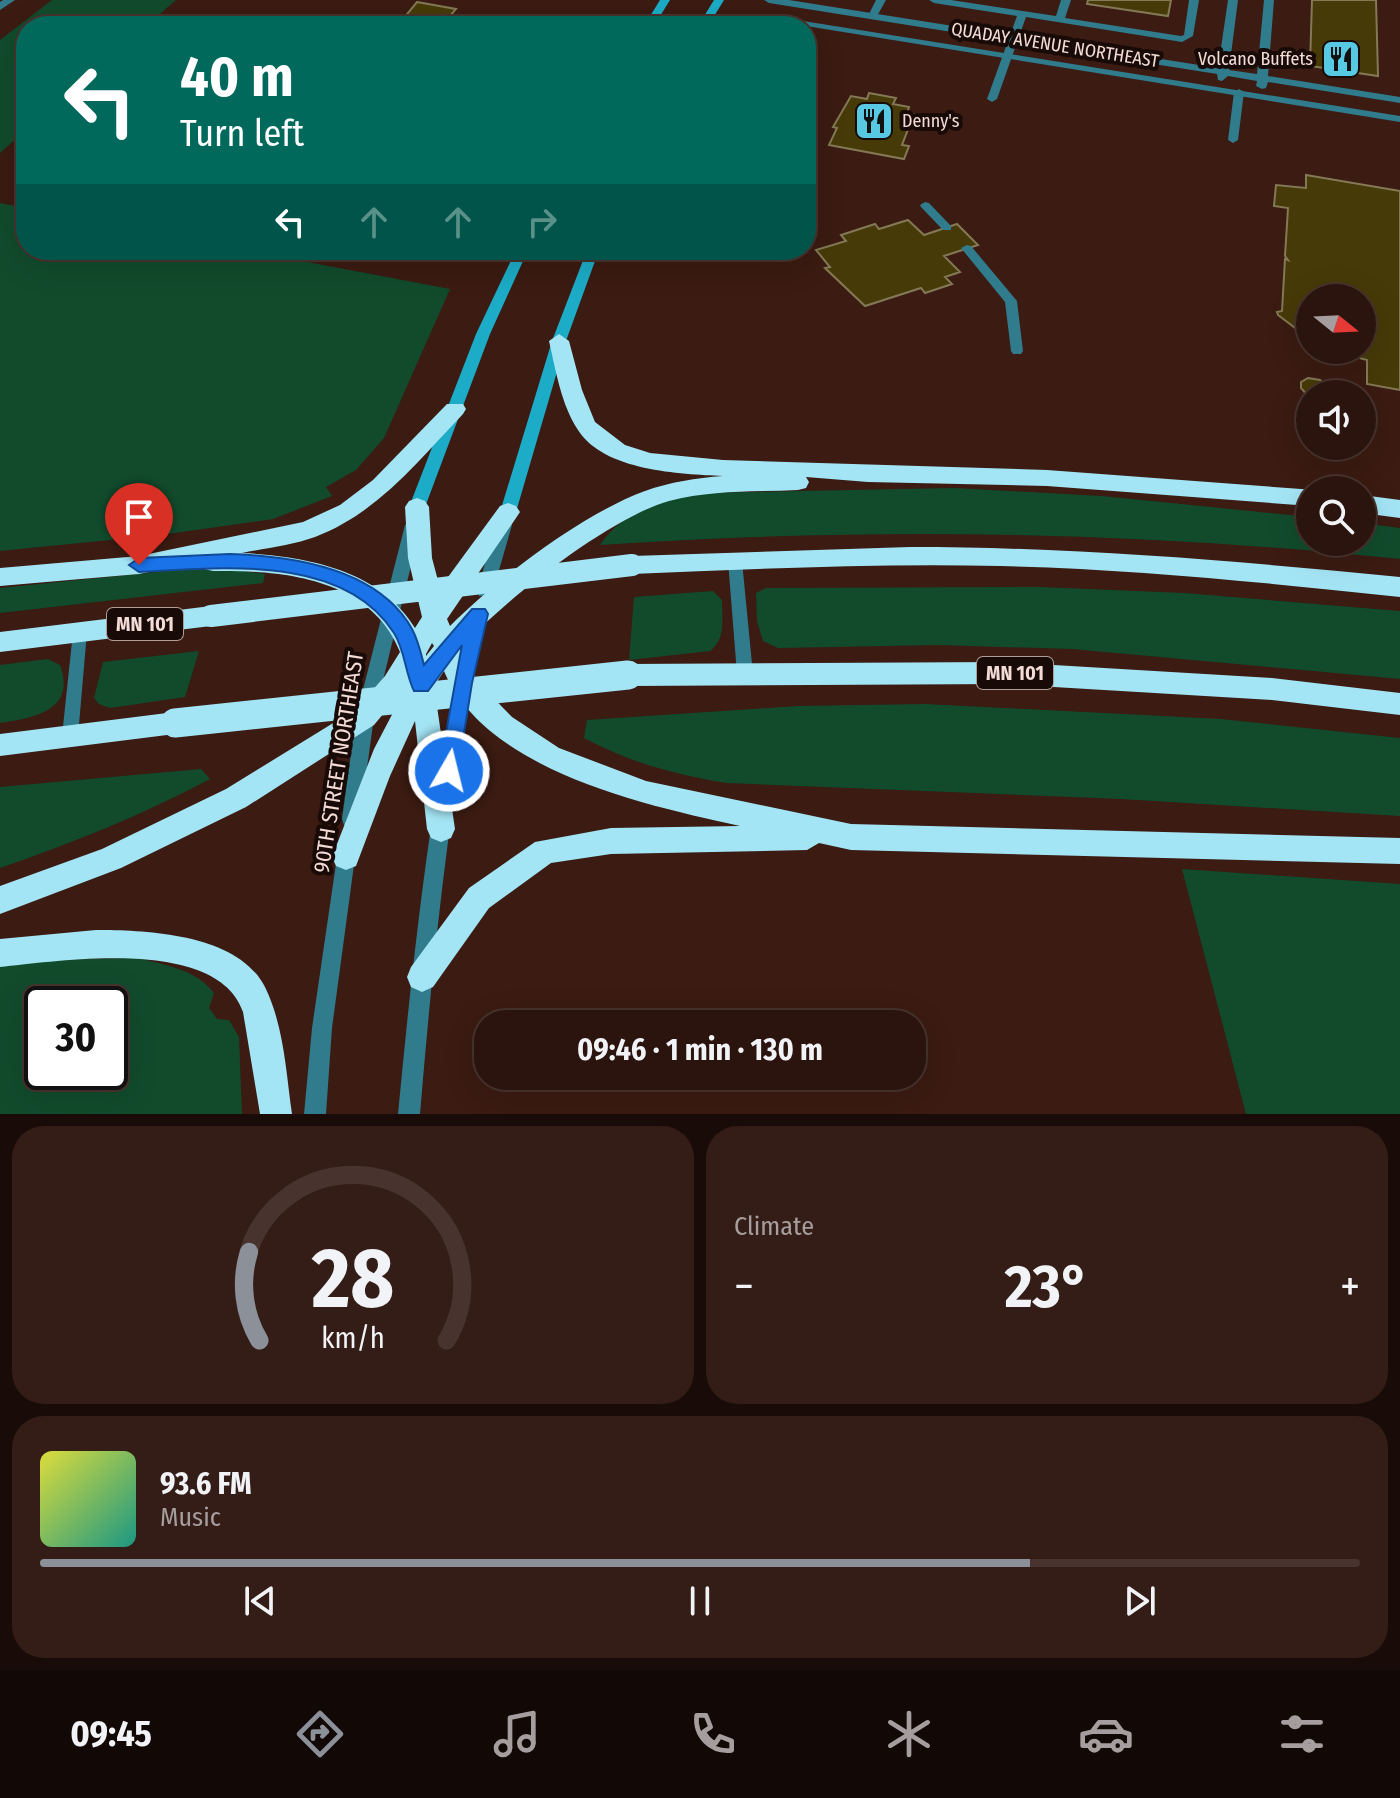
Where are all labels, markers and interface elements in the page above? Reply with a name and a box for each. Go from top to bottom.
street label: QUADAY AVENUE NORTHEAST [950,18,1161,72]
restaurant icon: Volcano Buffets [1320,38,1362,80]
text: 40 m [180,44,294,111]
icon: left [48,48,152,152]
place label: Volcano Buffets [1198,48,1313,70]
restaurant icon: Denny's [853,100,895,142]
place label: Denny's [902,110,960,132]
text: Turn left [180,112,304,156]
icon: left [268,200,312,244]
icon: ahead [352,200,396,244]
icon: ahead [436,200,480,244]
icon: right [520,200,564,244]
north arrow [1296,284,1376,364]
map controls [1296,284,1376,556]
button: sound [1296,380,1376,460]
button: search [1296,476,1376,556]
pin [105,483,173,565]
icon: arrive [117,495,161,539]
road number: MN 101 [107,608,183,640]
street label: 90TH STREET NORTHEAST [308,649,369,875]
road number: MN 101 [977,657,1053,689]
position arrow [407,729,491,813]
speed limit sign: 30 [24,986,128,1090]
text: 09:46 · 1 min · 130 m [577,1032,823,1068]
text: Climate [734,1211,814,1242]
text: 28 [311,1229,394,1329]
text: 23° [1005,1251,1089,1323]
text: − [734,1260,754,1313]
text: + [1340,1260,1360,1313]
text: km/h [321,1321,385,1356]
text: 93.6 FM [160,1466,252,1502]
text: Music [160,1502,221,1533]
icon: previous [238,1579,282,1623]
icon: pause [678,1579,722,1623]
icon: next [1118,1579,1162,1623]
icon: directions [292,1706,348,1762]
icon: music [489,1706,545,1762]
icon: phone [685,1706,741,1762]
icon: climate [881,1706,937,1762]
icon: car [1078,1706,1134,1762]
icon: filters [1274,1706,1330,1762]
text: 09:45 [70,1712,152,1756]

